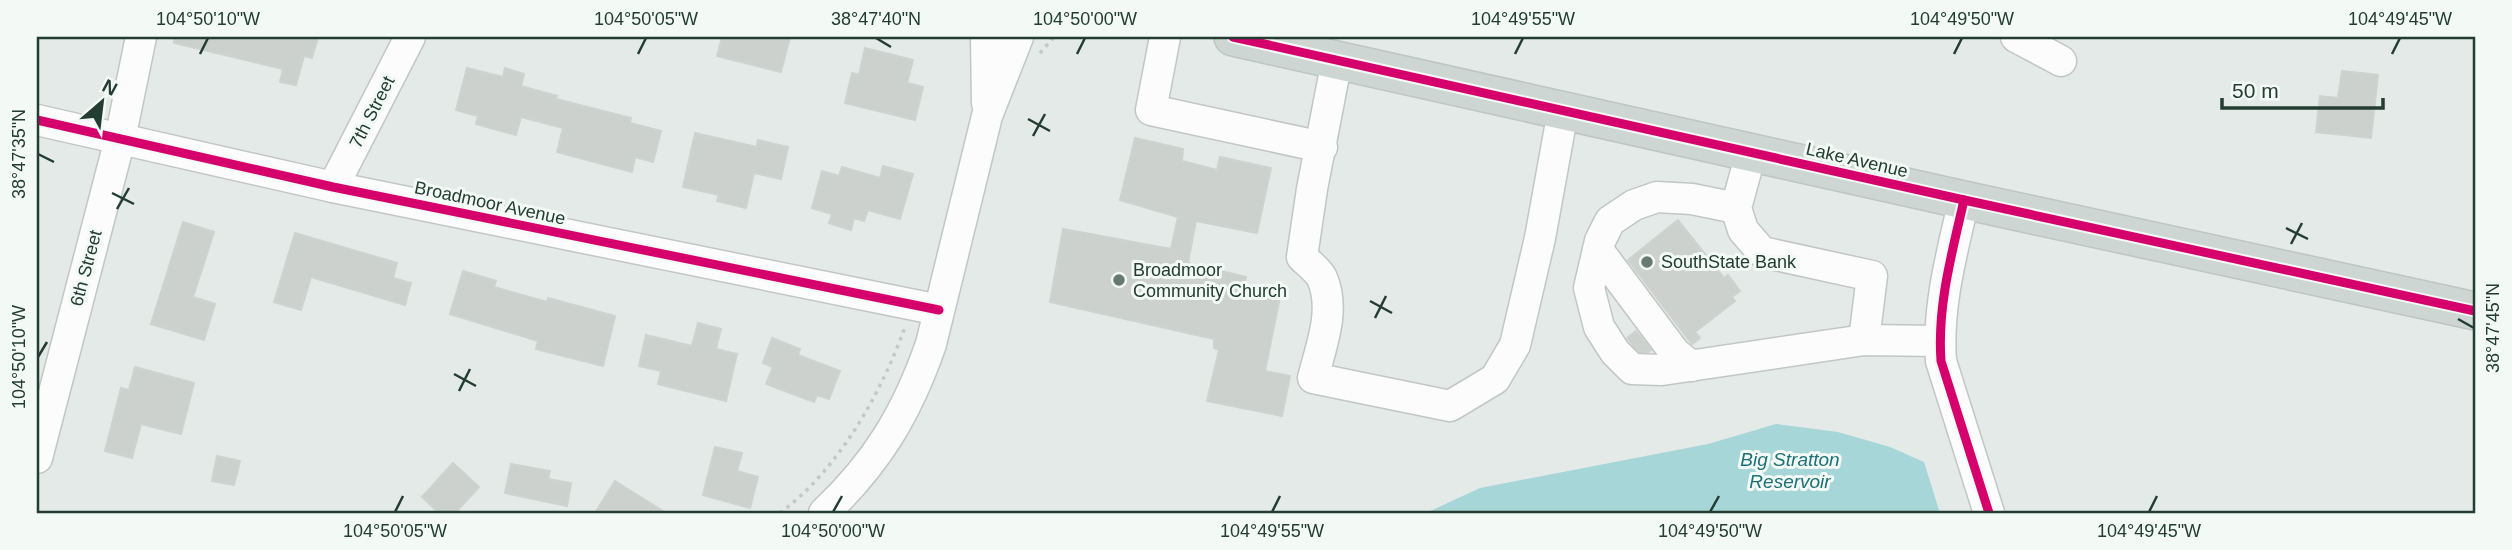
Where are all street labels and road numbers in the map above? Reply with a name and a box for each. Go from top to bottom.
street label: 7th Street [345,73,399,151]
street label: Lake Avenue [1804,139,1910,181]
street label: Broadmoor Avenue [413,177,567,229]
street label: 6th Street [66,228,106,308]

